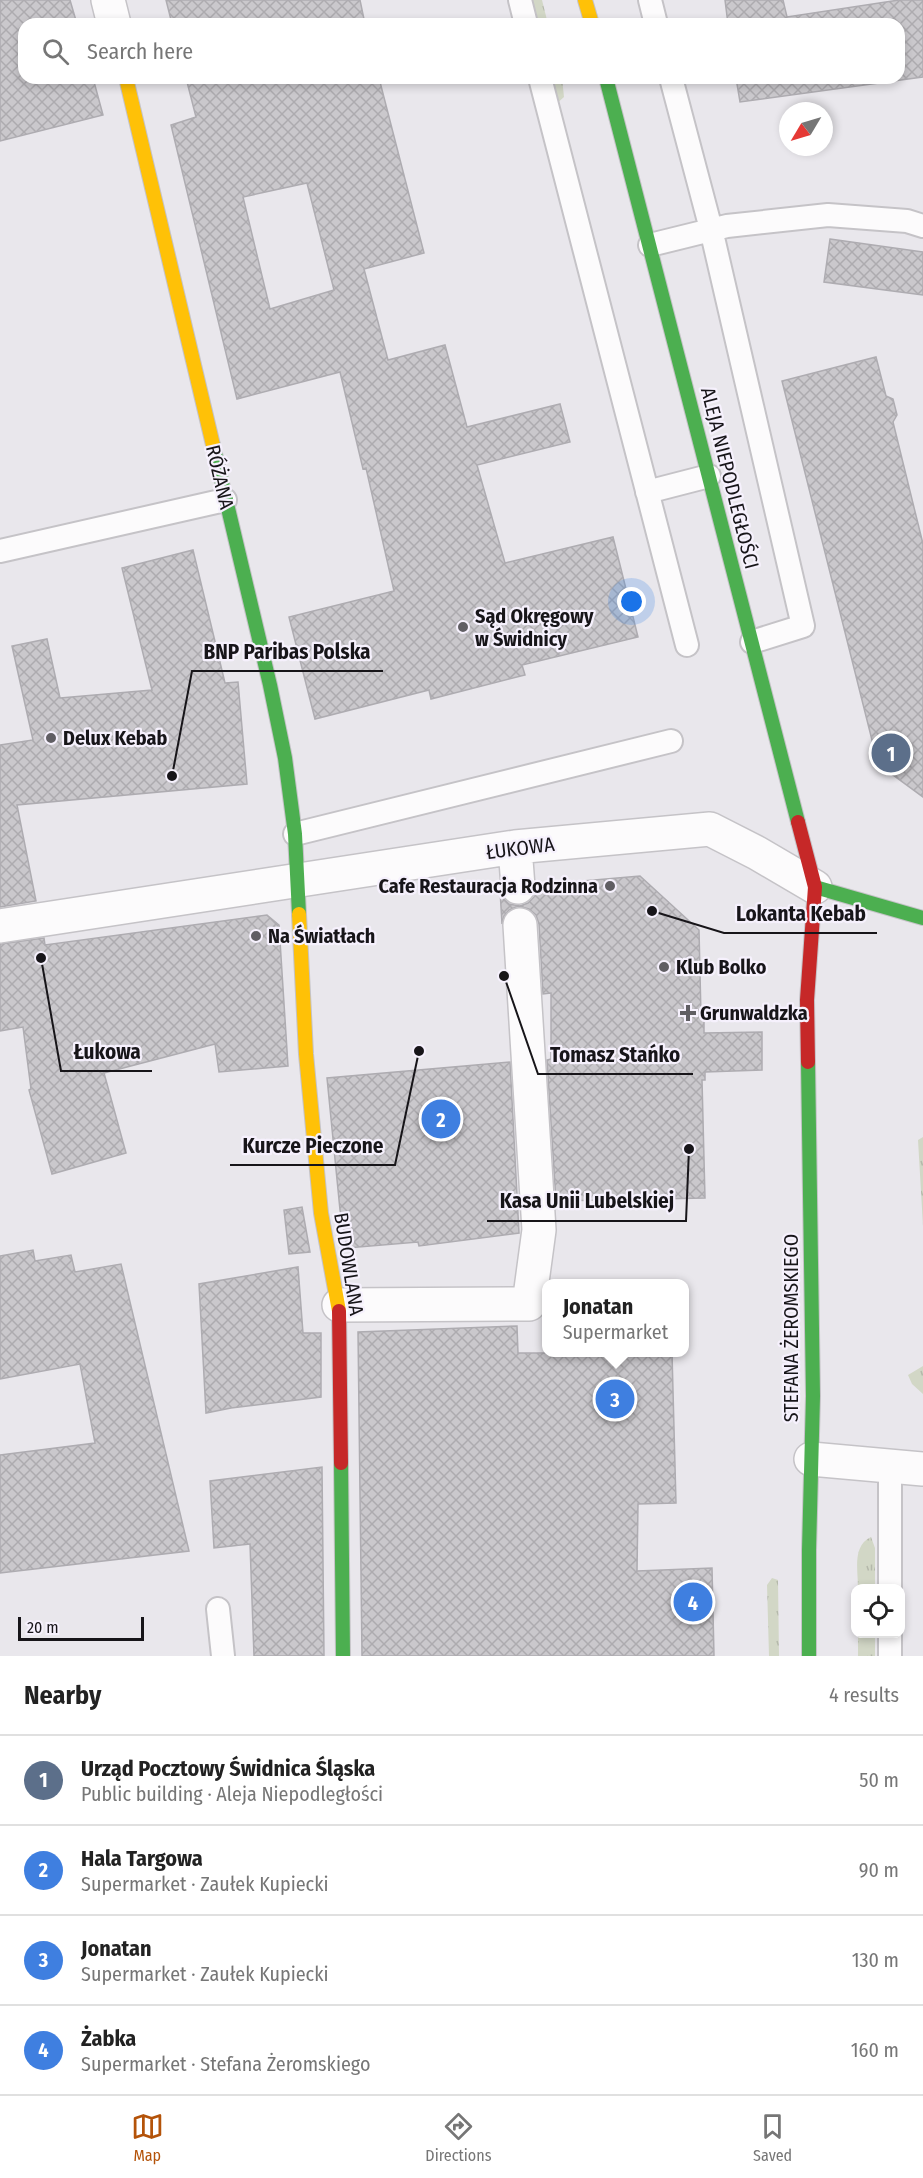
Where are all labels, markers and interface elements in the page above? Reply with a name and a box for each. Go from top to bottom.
search box [18,18,905,84]
icon: search [39,35,72,68]
text: Search here [87,38,193,65]
north arrow [779,102,833,156]
street label: ALEJA NIEPODLEGŁOŚCI [696,385,764,571]
street label: RÓŻANA [201,442,239,512]
your location [617,587,646,616]
place label: Sąd Okręgowy w Świdnicy [475,604,594,651]
marker: Sąd Okręgowy w Świdnicy [456,620,470,634]
callout: BNP Paribas Polska [192,632,383,671]
text: BNP Paribas Polska [204,639,371,665]
place label: Delux Kebab [63,726,167,750]
pin: 1 [872,730,910,776]
marker: Delux Kebab [44,731,58,745]
street label: ŁUKOWA [484,832,556,864]
place label: Cafe Restauracja Rodzinna [378,874,598,898]
marker: Cafe Restauracja Rodzinna [603,879,617,893]
callout: Lokanta Kebab [724,894,877,933]
text: Lokanta Kebab [736,901,866,927]
place label: Na Światłach [268,924,375,948]
marker: Na Światłach [249,929,263,943]
place label: Klub Bolko [676,955,767,979]
marker: Klub Bolko [657,960,671,974]
place label: Grunwaldzka [700,1001,808,1025]
marker: Grunwaldzka [681,1006,695,1020]
callout: Łukowa [61,1032,152,1071]
callout: Tomasz Stańko [538,1035,693,1074]
text: Łukowa [73,1039,141,1065]
text: Tomasz Stańko [550,1042,680,1068]
pin: 2 [422,1096,460,1142]
callout: Kurcze Pieczone [230,1126,395,1165]
text: Kurcze Pieczone [243,1133,384,1159]
callout: Kasa Unii Lubelskiej [487,1182,686,1221]
text: Kasa Unii Lubelskiej [500,1188,674,1214]
street label: BUDOWLANA [329,1211,369,1318]
street label: STEFANA ŻEROMSKIEGO [779,1234,803,1422]
popup [542,1279,689,1357]
text: Jonatan [563,1293,633,1320]
text: Supermarket [563,1320,668,1344]
pin: 3 [596,1376,634,1422]
pin: 4 [674,1580,712,1624]
map controls [851,1584,905,1638]
button: locate [851,1584,905,1638]
scale bar [18,1614,144,1642]
text: 20 m [27,1618,58,1637]
text: Nearby [24,1680,101,1711]
text: 4 results [829,1683,899,1707]
text: Urząd Pocztowy Świdnica Śląska [81,1755,375,1782]
text: 1 [39,1768,48,1792]
text: 50 m [859,1768,899,1792]
text: Public building · Aleja Niepodległości [81,1782,383,1806]
text: Hala Targowa [81,1845,203,1872]
text: 2 [39,1858,48,1882]
text: 90 m [859,1858,899,1882]
text: Supermarket · Zaułek Kupiecki [81,1872,329,1896]
text: Jonatan [81,1935,152,1962]
text: 3 [39,1948,48,1972]
text: 130 m [852,1948,899,1972]
text: Supermarket · Zaułek Kupiecki [81,1962,329,1986]
text: Żabka [81,2025,136,2052]
text: 4 [38,2038,49,2062]
text: 160 m [851,2038,899,2062]
text: Supermarket · Stefana Żeromskiego [81,2052,370,2076]
tab: Map [131,2110,164,2165]
tab: Directions [425,2110,492,2165]
tab: Saved [753,2110,792,2165]

